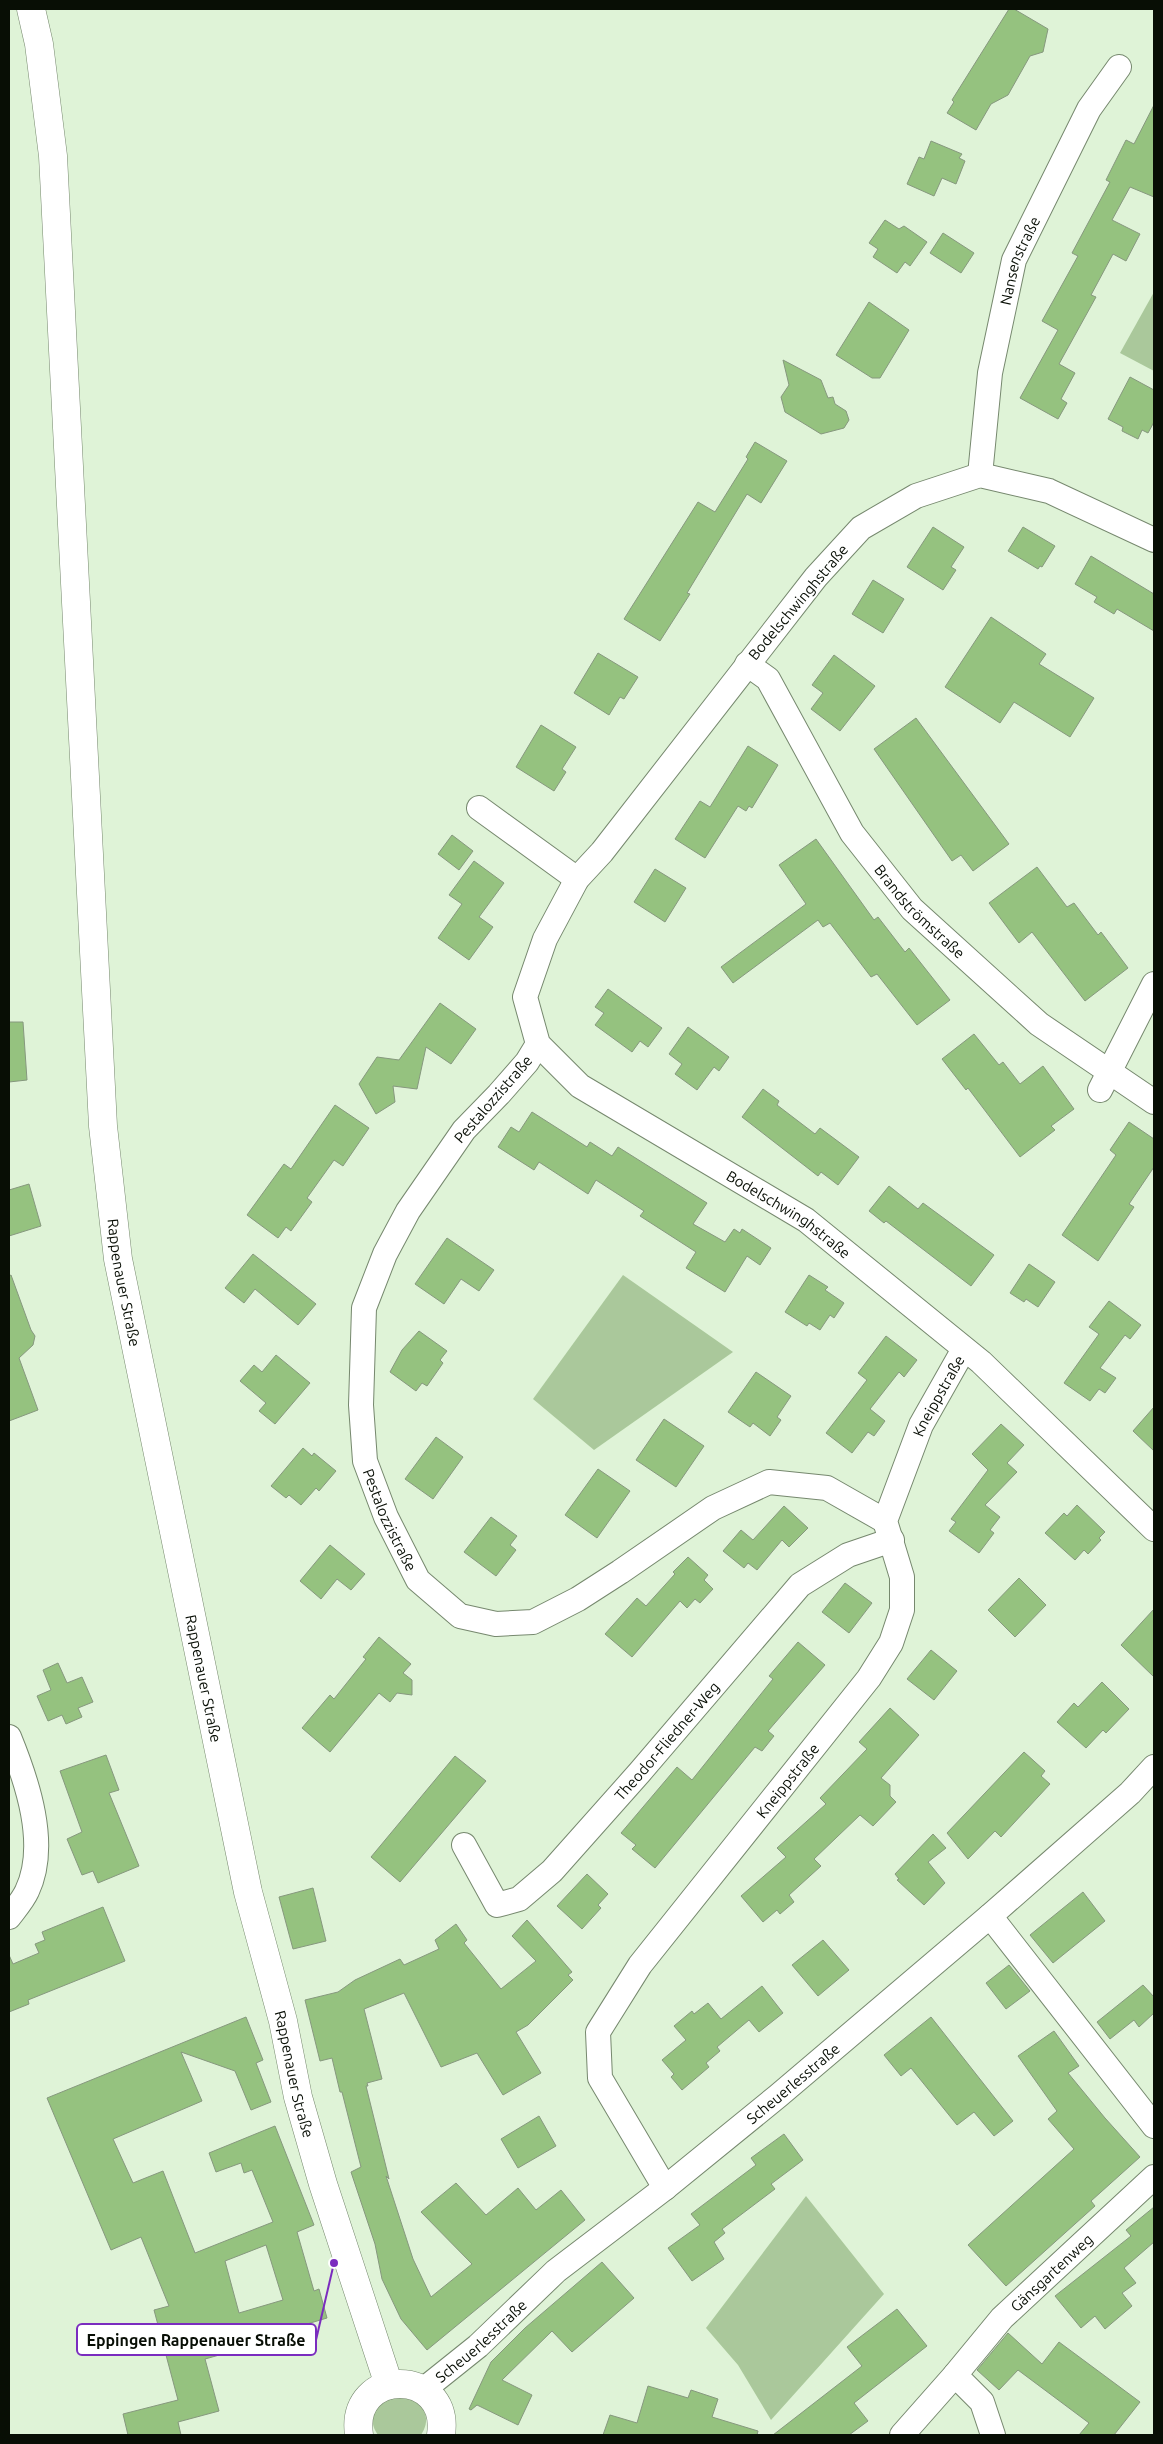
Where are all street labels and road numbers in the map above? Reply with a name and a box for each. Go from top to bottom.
street label: Nansenstraße [996,213,1043,307]
street label: Bodelschwinghstraße [745,541,851,663]
street label: Brandströmstraße [871,861,969,961]
street label: Pestalozzistraße [450,1052,536,1146]
street label: Bodelschwinghstraße [724,1167,854,1261]
street label: Rappenauer Straße [105,1218,144,1348]
street label: Kneippstraße [909,1352,967,1439]
street label: Pestalozzistraße [360,1466,420,1574]
street label: Rappenauer Straße [183,1613,225,1744]
street label: Theodor-Fliedner-Weg [611,1678,722,1803]
street label: Kneippstraße [752,1740,822,1821]
street label: Rappenauer Straße [272,2009,318,2139]
street label: Scheuerlesstraße [743,2039,843,2127]
street label: Gänsgartenweg [1007,2230,1096,2315]
street label: Scheuerlesstraße [432,2296,530,2385]

